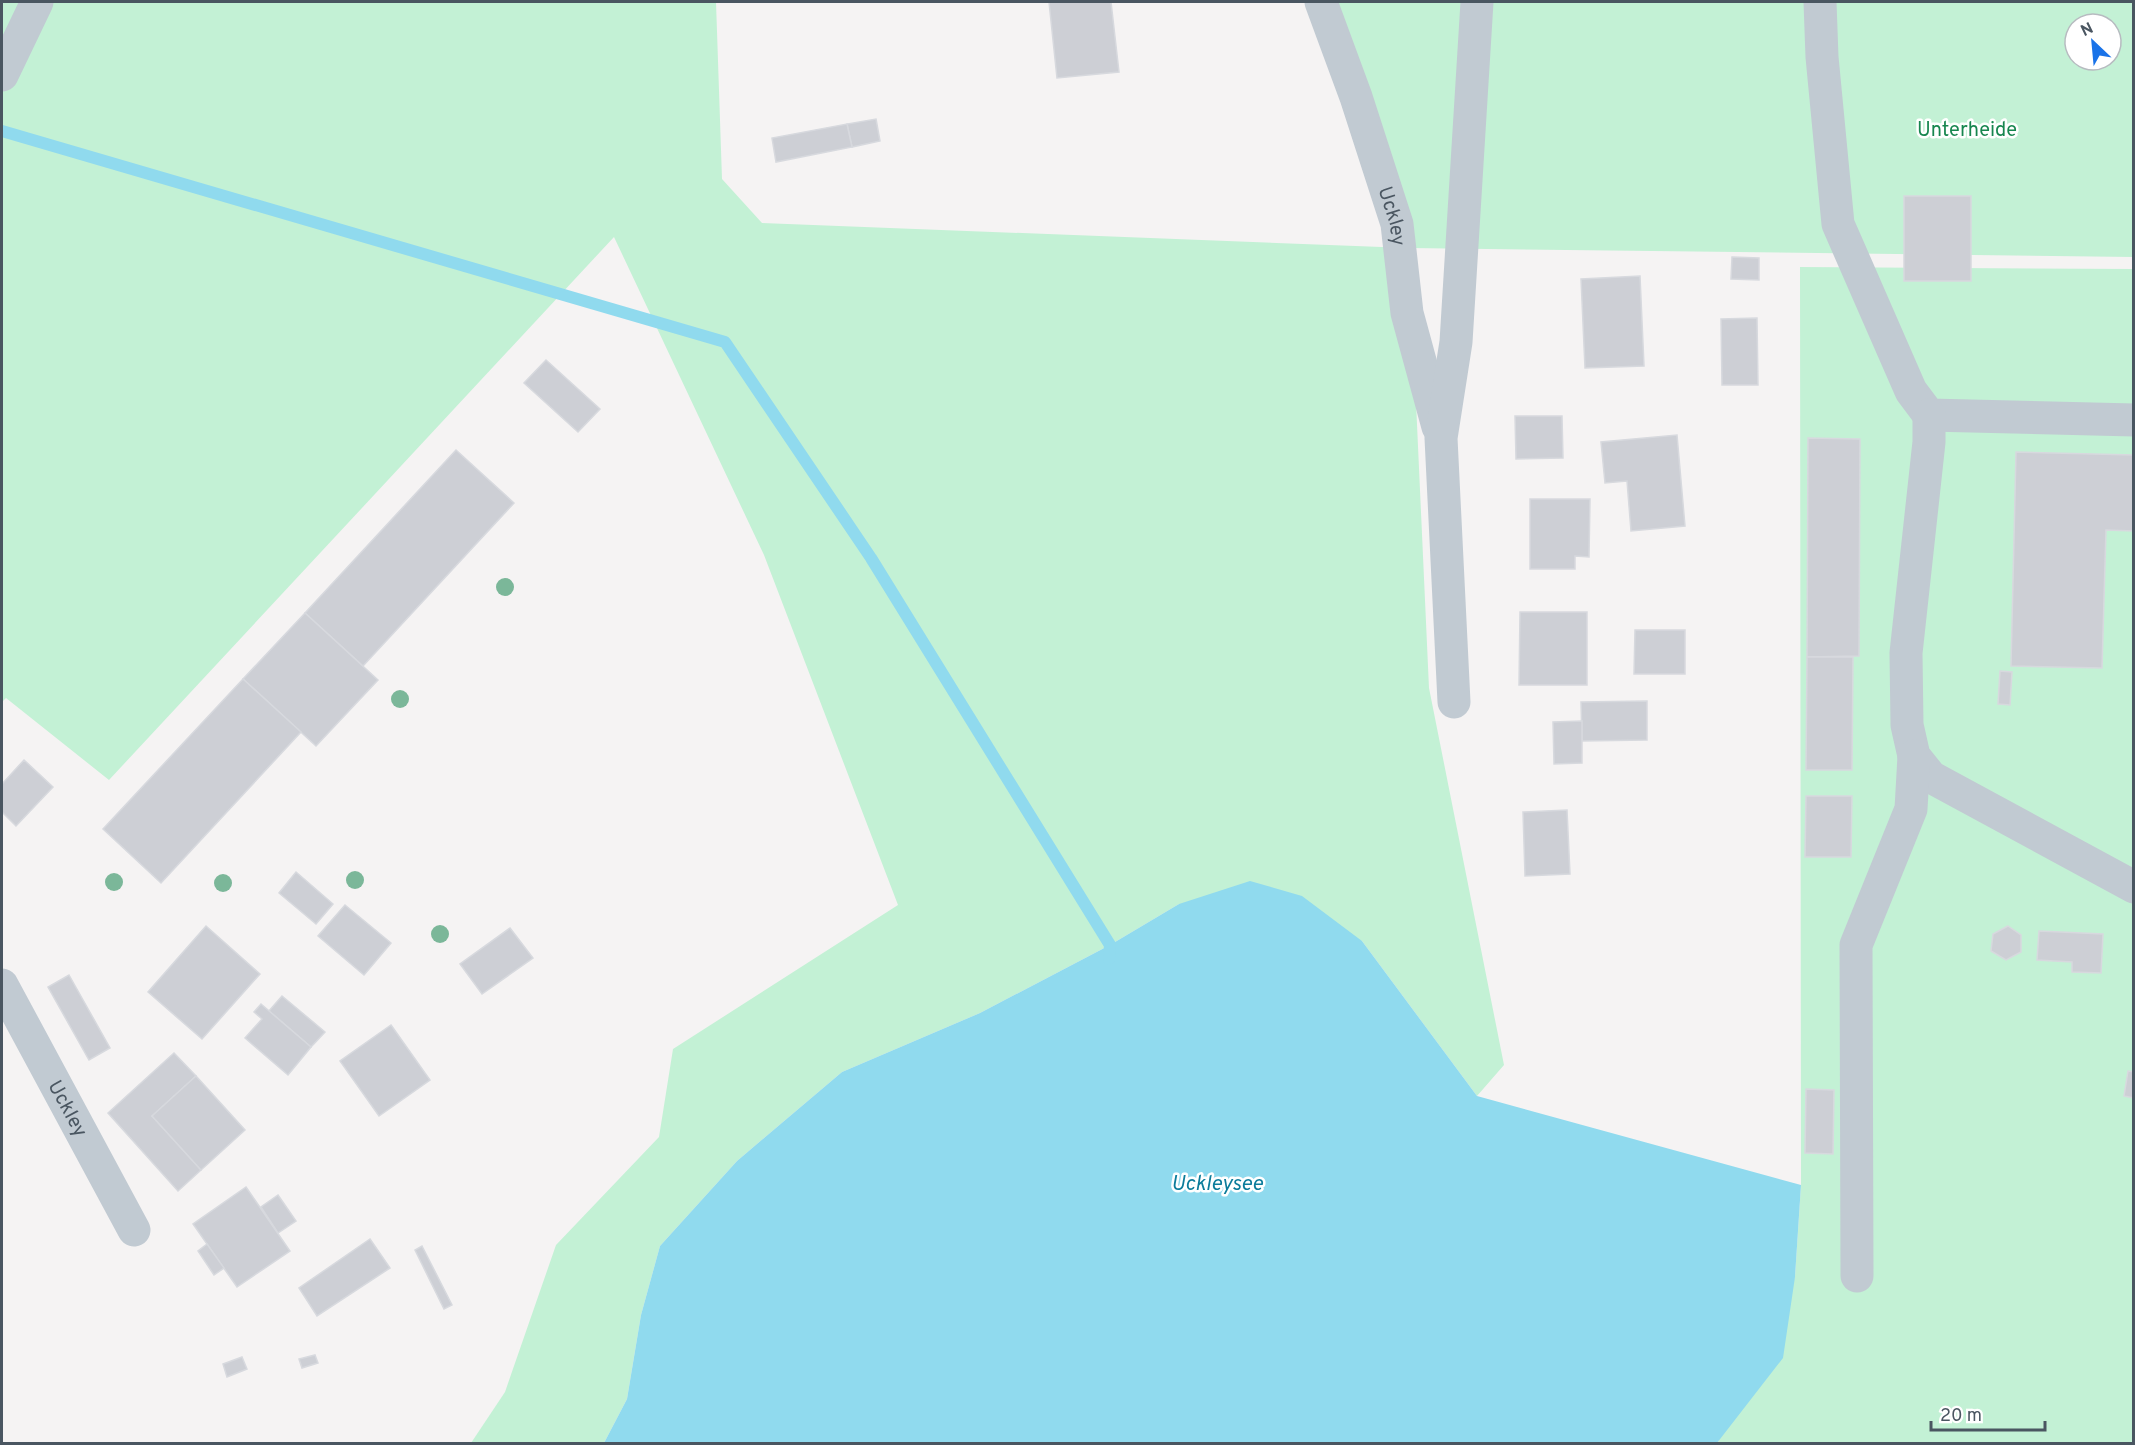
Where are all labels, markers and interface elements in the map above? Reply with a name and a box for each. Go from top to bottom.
north arrow [2063,12,2123,72]
text: N [2078,19,2097,42]
park label: Unterheide [1917,118,2017,144]
street label: Uckley [1371,183,1410,247]
street label: Uckley [41,1076,92,1142]
water label: Uckleysee [1171,1171,1264,1198]
scale bar [1931,1394,2045,1432]
text: 20 m [1940,1405,1982,1428]

